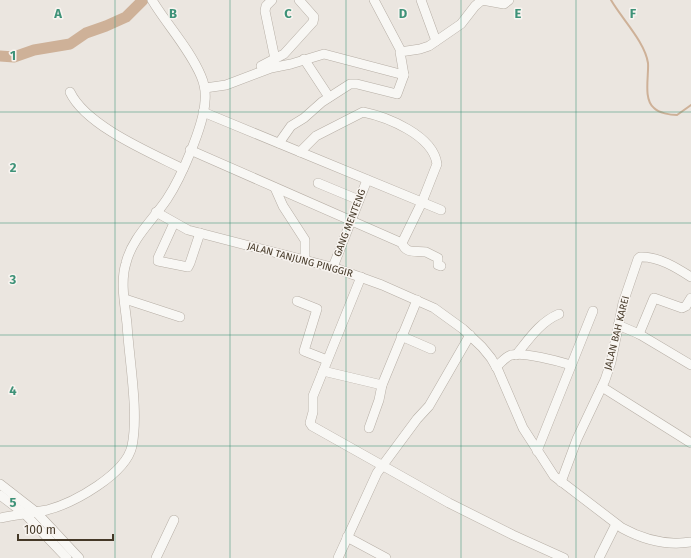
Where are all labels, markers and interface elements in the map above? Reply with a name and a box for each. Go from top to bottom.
text: A [53,6,62,21]
text: B [169,6,177,21]
text: C [284,6,292,21]
text: D [399,6,408,21]
text: E [515,6,522,21]
text: F [630,6,637,21]
text: 1 [10,48,16,63]
text: 2 [10,160,17,175]
street label: GANG MENTENG [332,187,368,259]
street label: JALAN TANJUNG PINGGIR [246,240,354,280]
text: 3 [9,272,17,287]
street label: JALAN BAH KAREI [602,295,632,371]
text: 4 [9,383,17,398]
text: 5 [10,495,17,510]
scale bar [18,516,113,542]
text: 100 m [24,523,56,537]

